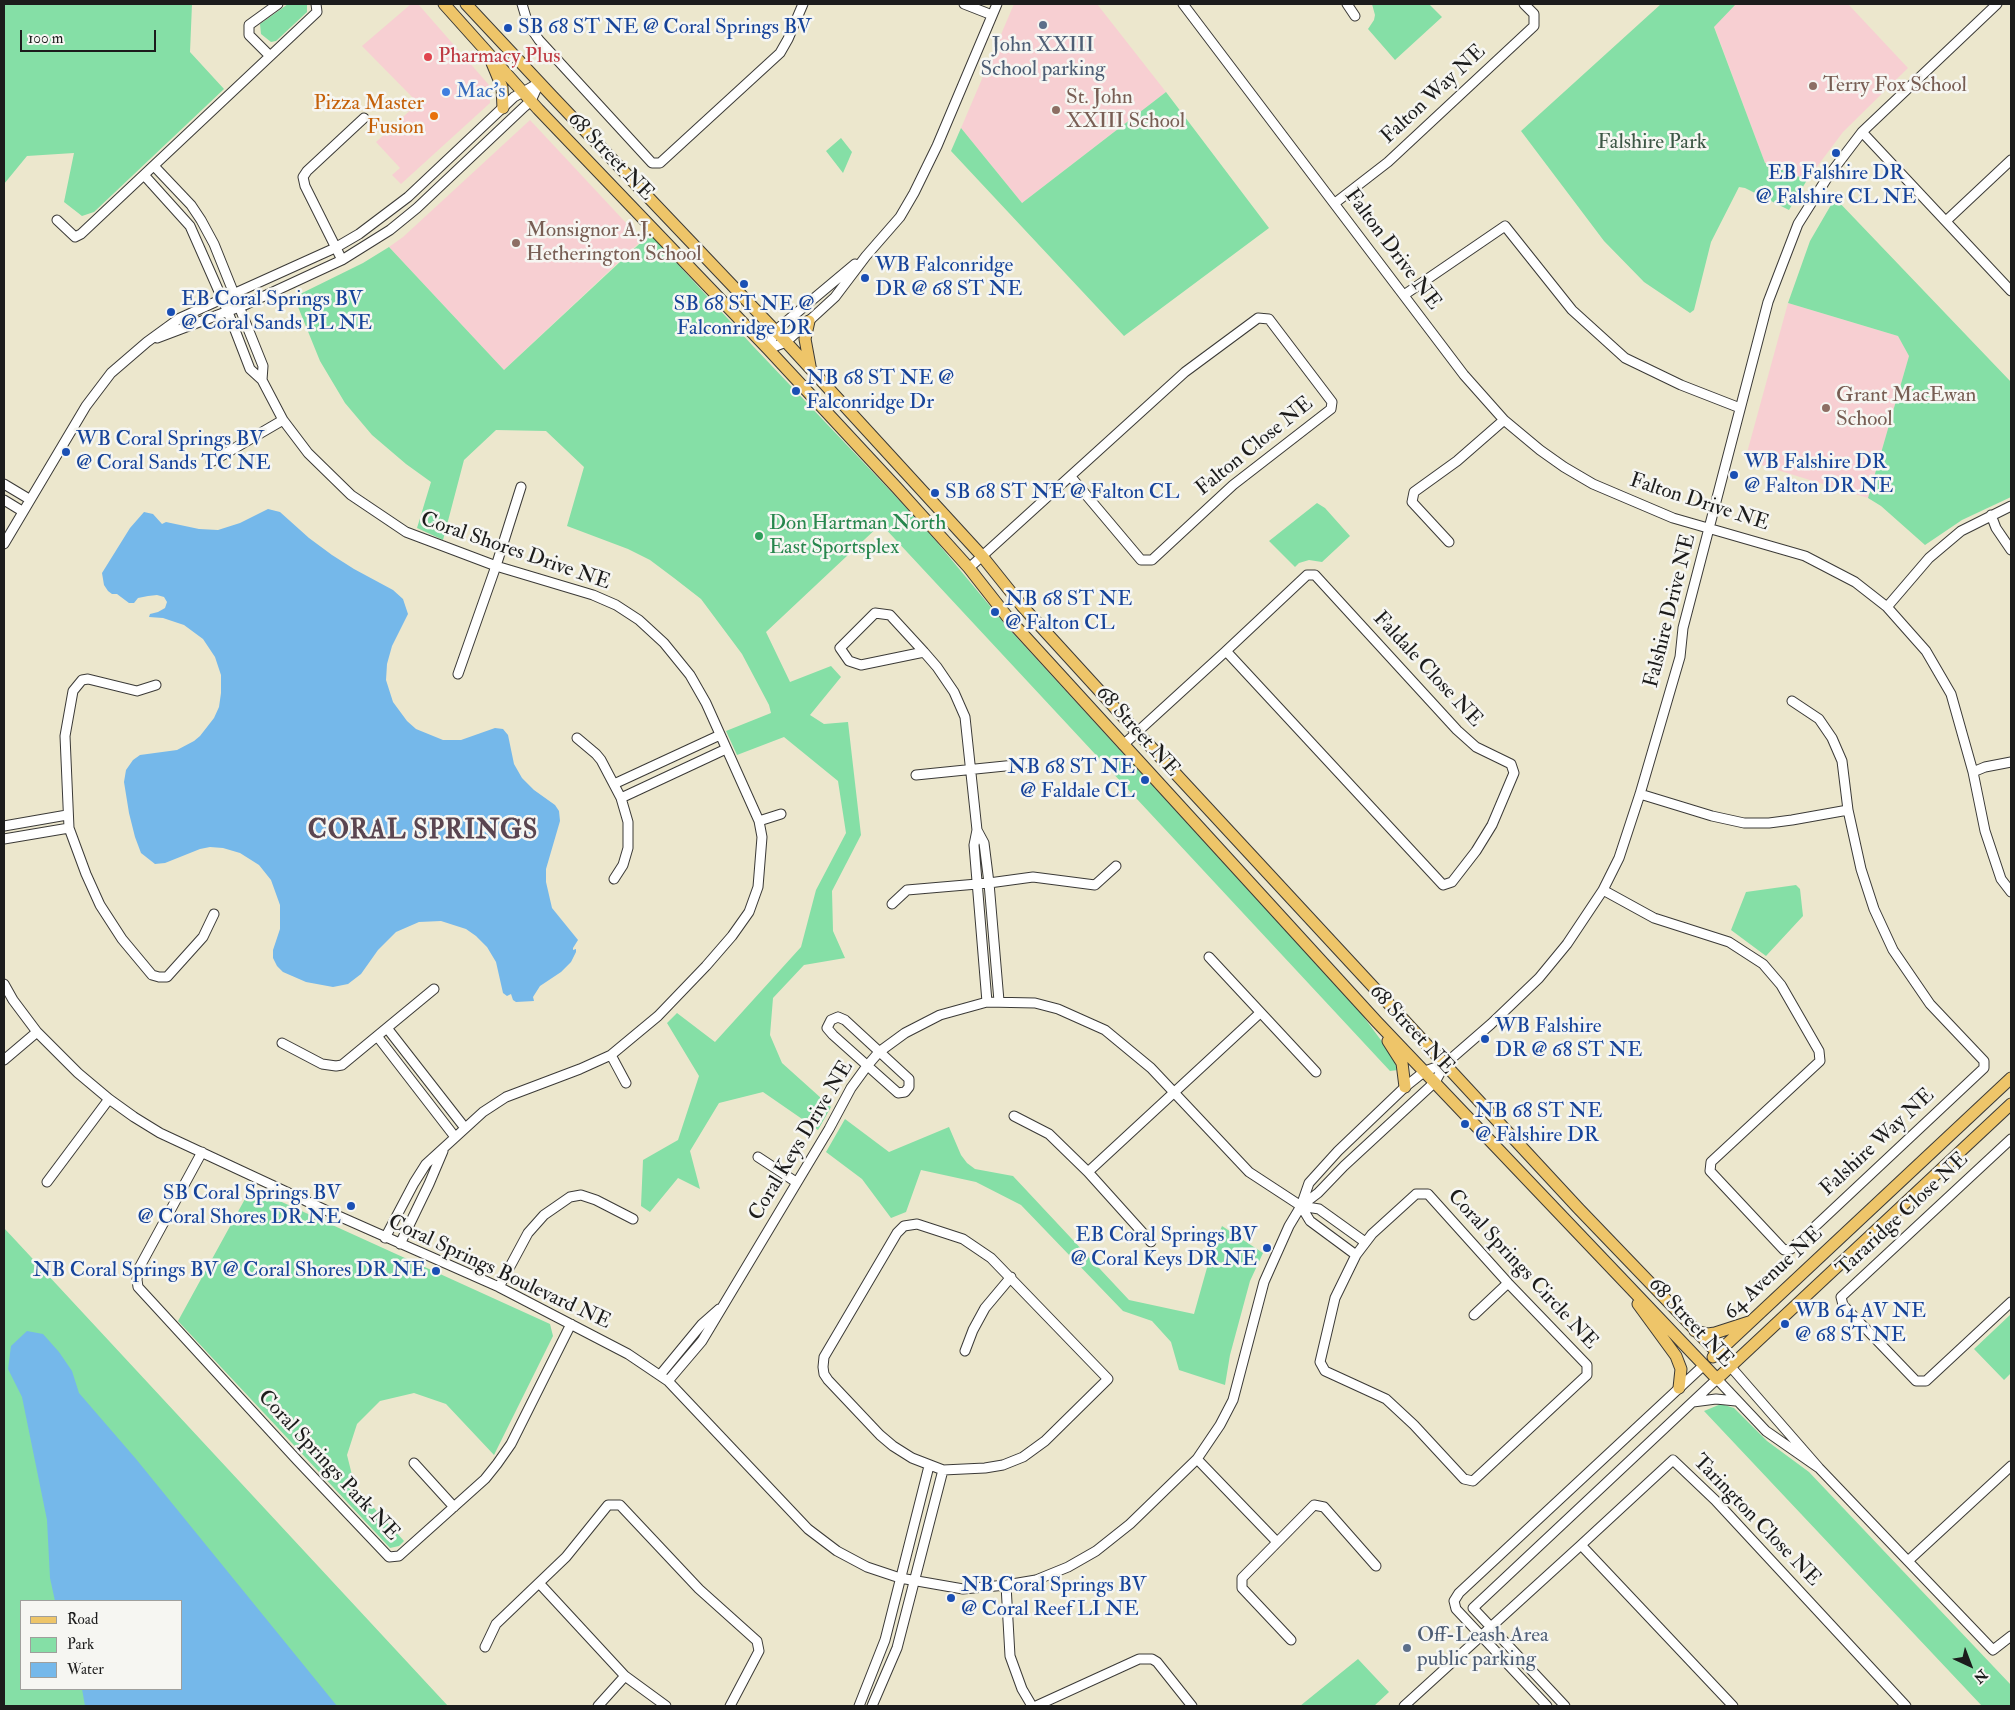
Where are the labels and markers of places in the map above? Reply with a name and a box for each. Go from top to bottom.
place label: SB 68 ST NE @ Coral Springs BV [518,15,812,41]
marker: John XXIII School parking [1037,19,1049,31]
marker: SB 68 ST NE @ Coral Springs BV [502,22,514,34]
place label: John XXIII School parking [981,33,1105,83]
place label: Pharmacy Plus [438,44,560,70]
marker: Pharmacy Plus [422,51,434,63]
place label: Terry Fox School [1823,73,1967,99]
place label: Mac's [456,79,505,105]
marker: Terry Fox School [1807,80,1819,92]
place label: St. John XXIII School [1066,85,1185,135]
marker: Mac's [440,86,452,98]
place label: Pizza Master Fusion [313,91,424,141]
marker: St. John XXIII School [1050,104,1062,116]
marker: Pizza Master Fusion [428,110,440,122]
marker: EB Falshire DR @ Falshire CL NE [1830,147,1842,159]
place label: EB Falshire DR @ Falshire CL NE [1756,161,1916,211]
place label: Monsignor A.J. Hetherington School [526,218,702,268]
marker: Monsignor A.J. Hetherington School [510,237,522,249]
place label: WB Falconridge DR @ 68 ST NE [875,253,1022,303]
marker: WB Falconridge DR @ 68 ST NE [859,272,871,284]
marker: SB 68 ST NE @ Falconridge DR [738,278,750,290]
place label: EB Coral Springs BV @ Coral Sands PL NE [181,287,372,337]
place label: SB 68 ST NE @ Falconridge DR [674,292,814,342]
marker: EB Coral Springs BV @ Coral Sands PL NE [165,306,177,318]
place label: NB 68 ST NE @ Falconridge Dr [806,366,954,416]
place label: Grant MacEwan School [1836,383,1976,433]
marker: NB 68 ST NE @ Falconridge Dr [790,385,802,397]
marker: Grant MacEwan School [1820,402,1832,414]
place label: WB Coral Springs BV @ Coral Sands TC NE [76,427,271,477]
marker: WB Coral Springs BV @ Coral Sands TC NE [60,446,72,458]
place label: WB Falshire DR @ Falton DR NE [1744,450,1893,500]
marker: WB Falshire DR @ Falton DR NE [1728,469,1740,481]
place label: SB 68 ST NE @ Falton CL [945,480,1179,506]
marker: SB 68 ST NE @ Falton CL [929,487,941,499]
place label: Don Hartman North East Sportsplex [769,511,946,561]
marker: Don Hartman North East Sportsplex [753,530,765,542]
place label: NB 68 ST NE @ Falton CL [1005,587,1132,637]
marker: NB 68 ST NE @ Falton CL [989,606,1001,618]
place label: NB 68 ST NE @ Faldale CL [1008,755,1135,805]
marker: NB 68 ST NE @ Faldale CL [1139,774,1151,786]
place label: WB Falshire DR @ 68 ST NE [1495,1014,1642,1064]
marker: WB Falshire DR @ 68 ST NE [1479,1033,1491,1045]
place label: NB 68 ST NE @ Falshire DR [1475,1099,1602,1149]
marker: NB 68 ST NE @ Falshire DR [1459,1118,1471,1130]
place label: SB Coral Springs BV @ Coral Shores DR NE [138,1181,341,1231]
marker: SB Coral Springs BV @ Coral Shores DR NE [345,1200,357,1212]
place label: EB Coral Springs BV @ Coral Keys DR NE [1070,1223,1257,1273]
marker: EB Coral Springs BV @ Coral Keys DR NE [1261,1242,1273,1254]
place label: NB Coral Springs BV @ Coral Shores DR NE [33,1258,426,1284]
marker: NB Coral Springs BV @ Coral Shores DR NE [430,1265,442,1277]
place label: WB 64 AV NE @ 68 ST NE [1795,1299,1926,1349]
marker: WB 64 AV NE @ 68 ST NE [1779,1318,1791,1330]
place label: NB Coral Springs BV @ Coral Reef LI NE [961,1573,1146,1623]
marker: NB Coral Springs BV @ Coral Reef LI NE [945,1592,957,1604]
place label: Off-Leash Area public parking [1417,1623,1549,1673]
marker: Off-Leash Area public parking [1401,1642,1413,1654]

